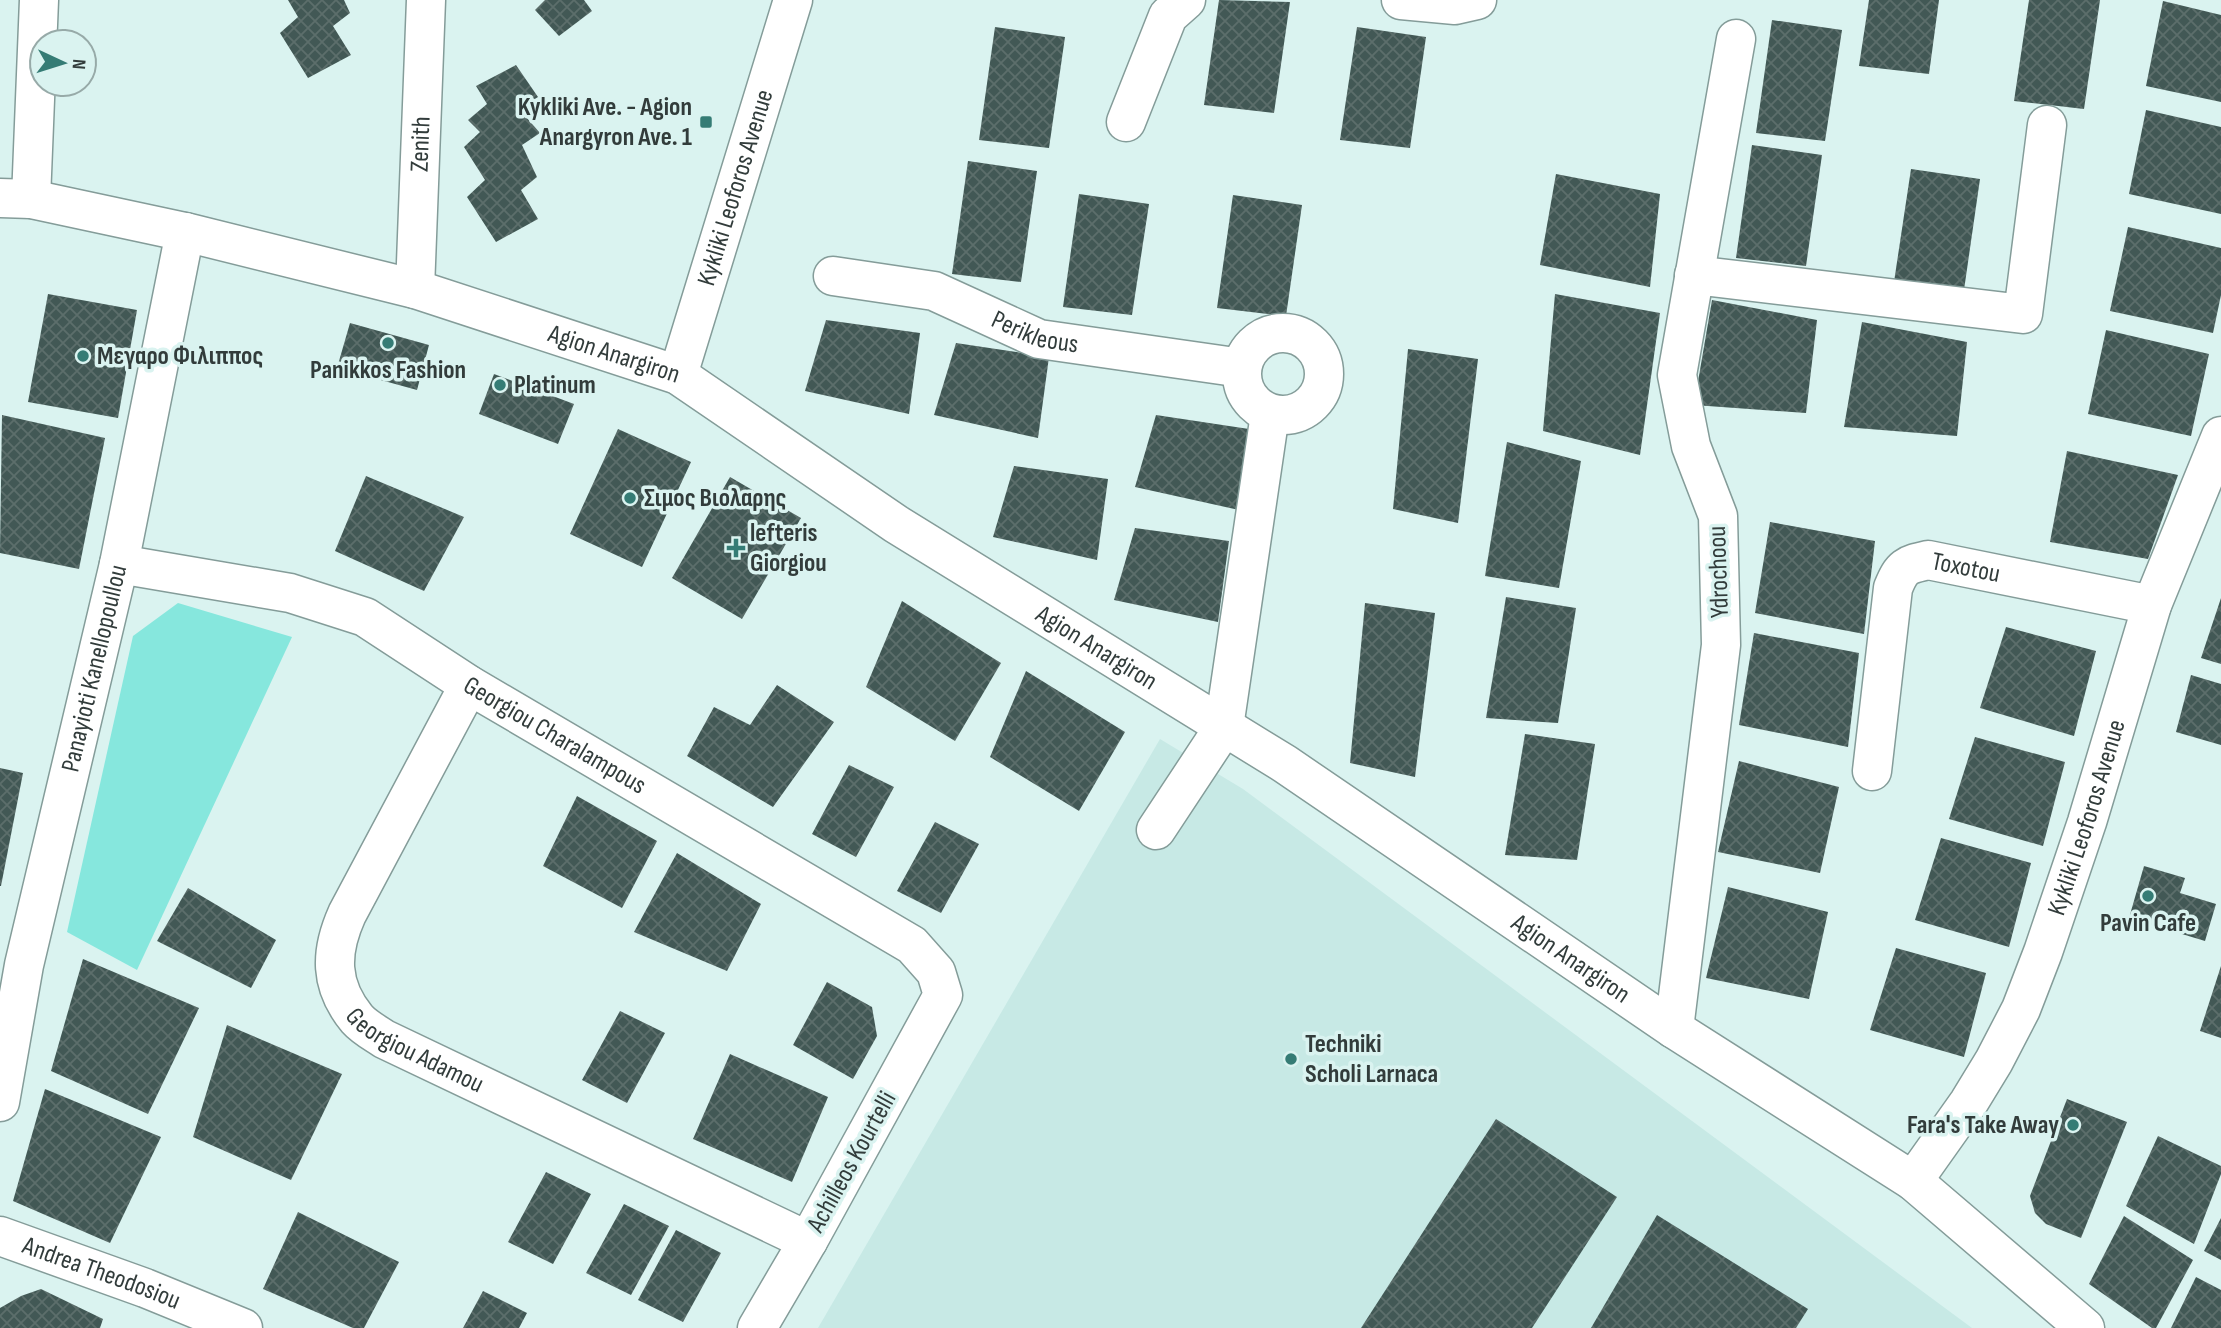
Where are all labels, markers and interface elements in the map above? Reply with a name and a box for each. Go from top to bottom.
north arrow [28,28,98,98]
text: N [67,58,90,70]
street label: Kykliki Leoforos Avenue [691,86,780,289]
place label: Kykliki Ave. - Agion Anargyron Ave. 1 [518,92,692,153]
marker: Kykliki Ave. - Agion Anargyron Ave. 1 [698,114,714,130]
street label: Zenith [404,116,437,173]
street label: Perikleous [987,304,1080,360]
street label: Agion Anargiron [543,318,684,390]
marker: Panikkos Fashion [380,335,396,351]
place label: Μεγαρο Φιλιππος [97,341,263,372]
marker: Μεγαρο Φιλιππος [75,348,91,364]
place label: Panikkos Fashion [310,355,466,386]
place label: Platinum [514,370,596,401]
marker: Platinum [492,377,508,393]
place label: Σιμος Βιολαρης [644,483,786,514]
marker: Σιμος Βιολαρης [622,490,638,506]
place label: lefteris Giorgiou [750,518,827,579]
street label: Ydrochoou [1702,525,1736,619]
marker: lefteris Giorgiou [728,540,744,556]
street label: Toxotou [1929,546,2003,590]
street label: Panayioti Kanellopoullou [55,562,134,775]
street label: Agion Anargiron [1030,598,1163,697]
street label: Georgiou Charalampous [458,670,652,801]
street label: Kykliki Leoforos Avenue [2041,716,2132,919]
marker: Pavin Cafe [2140,888,2156,904]
street label: Agion Anargiron [1505,907,1636,1010]
place label: Pavin Cafe [2100,908,2196,939]
street label: Georgiou Adamou [339,1002,489,1100]
place label: Techniki Scholi Larnaca [1305,1029,1438,1090]
marker: Techniki Scholi Larnaca [1283,1051,1299,1067]
street label: Achilleos Kourtelli [800,1086,903,1239]
place label: Fara's Take Away [1907,1110,2059,1141]
marker: Fara's Take Away [2065,1117,2081,1133]
street label: Andrea Theodosiou [18,1230,185,1316]

